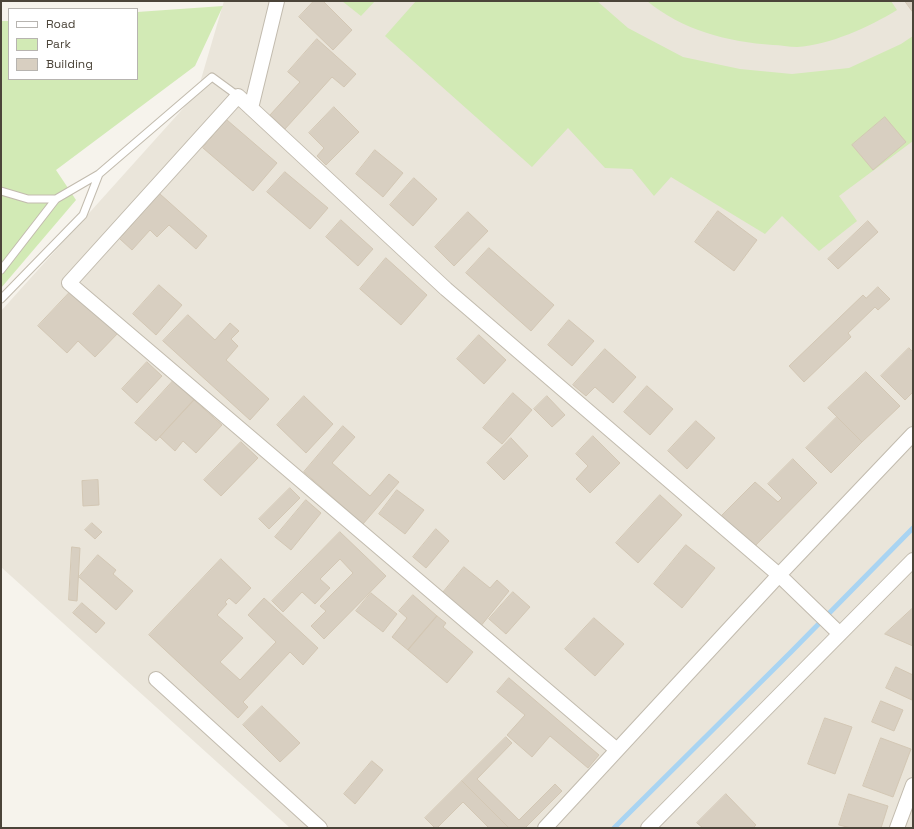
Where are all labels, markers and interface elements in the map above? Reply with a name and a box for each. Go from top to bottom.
legend [8,8,138,80]
text: Road [46,16,75,32]
text: Park [46,36,71,52]
text: Building [46,56,93,72]

